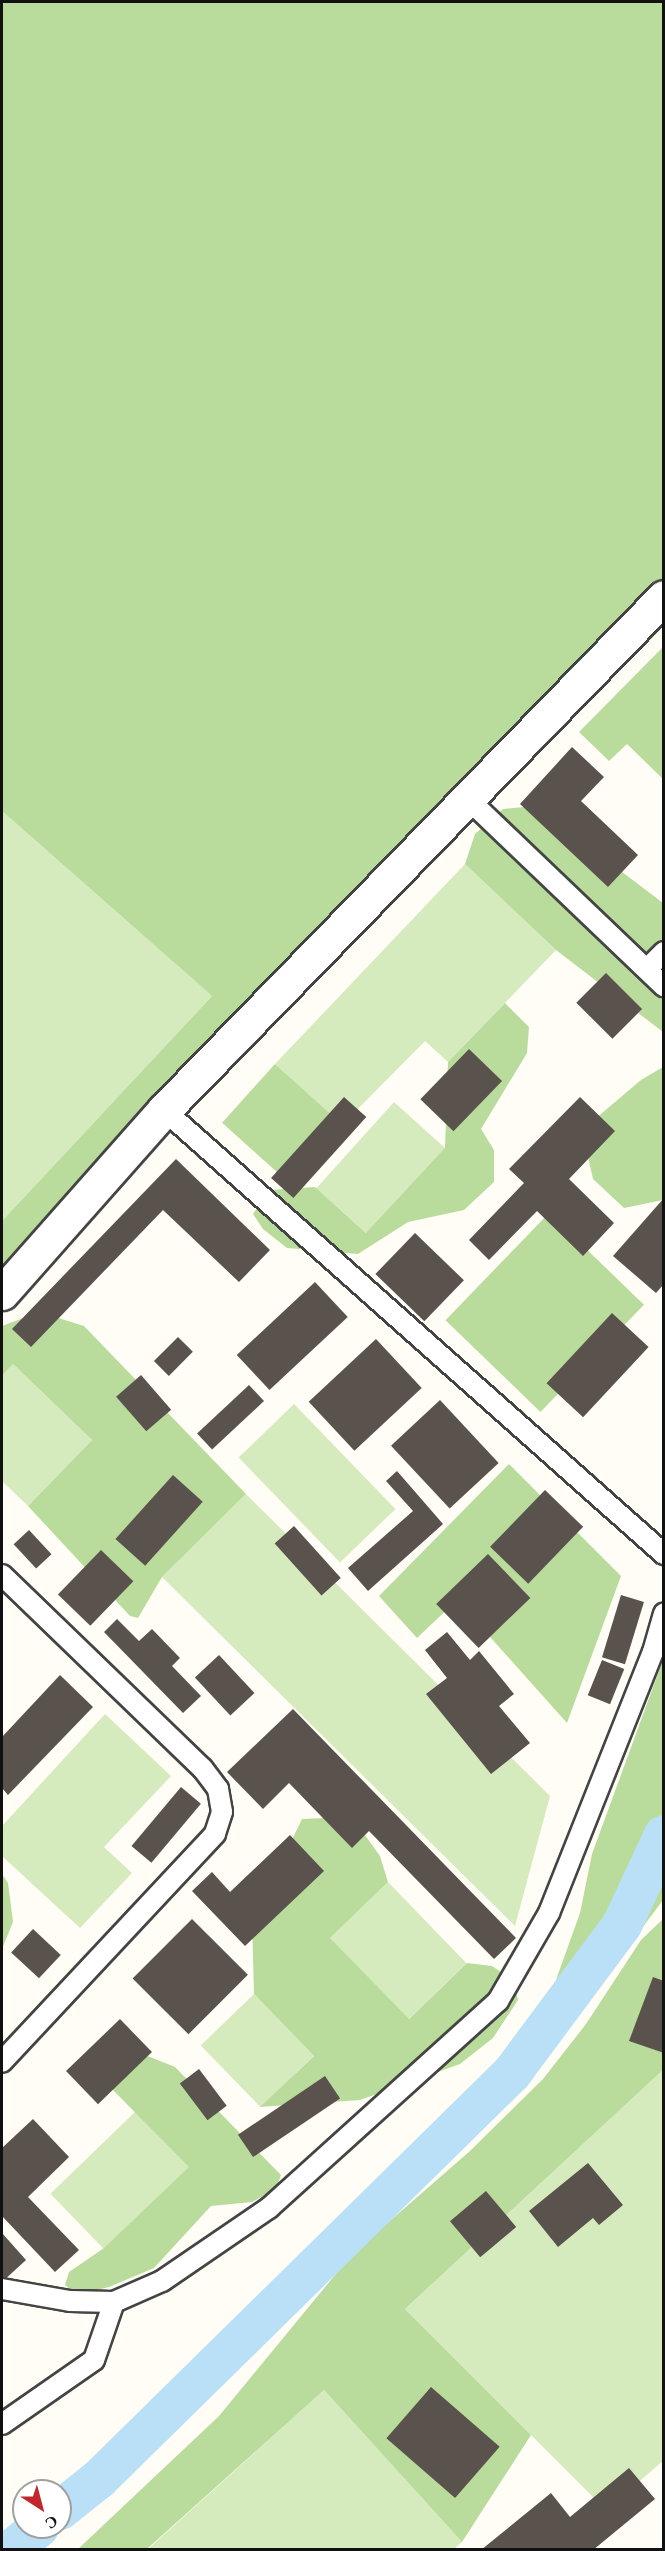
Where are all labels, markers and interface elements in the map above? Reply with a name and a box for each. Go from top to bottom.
north arrow [12,2479,72,2539]
text: С [40,2509,63,2535]

